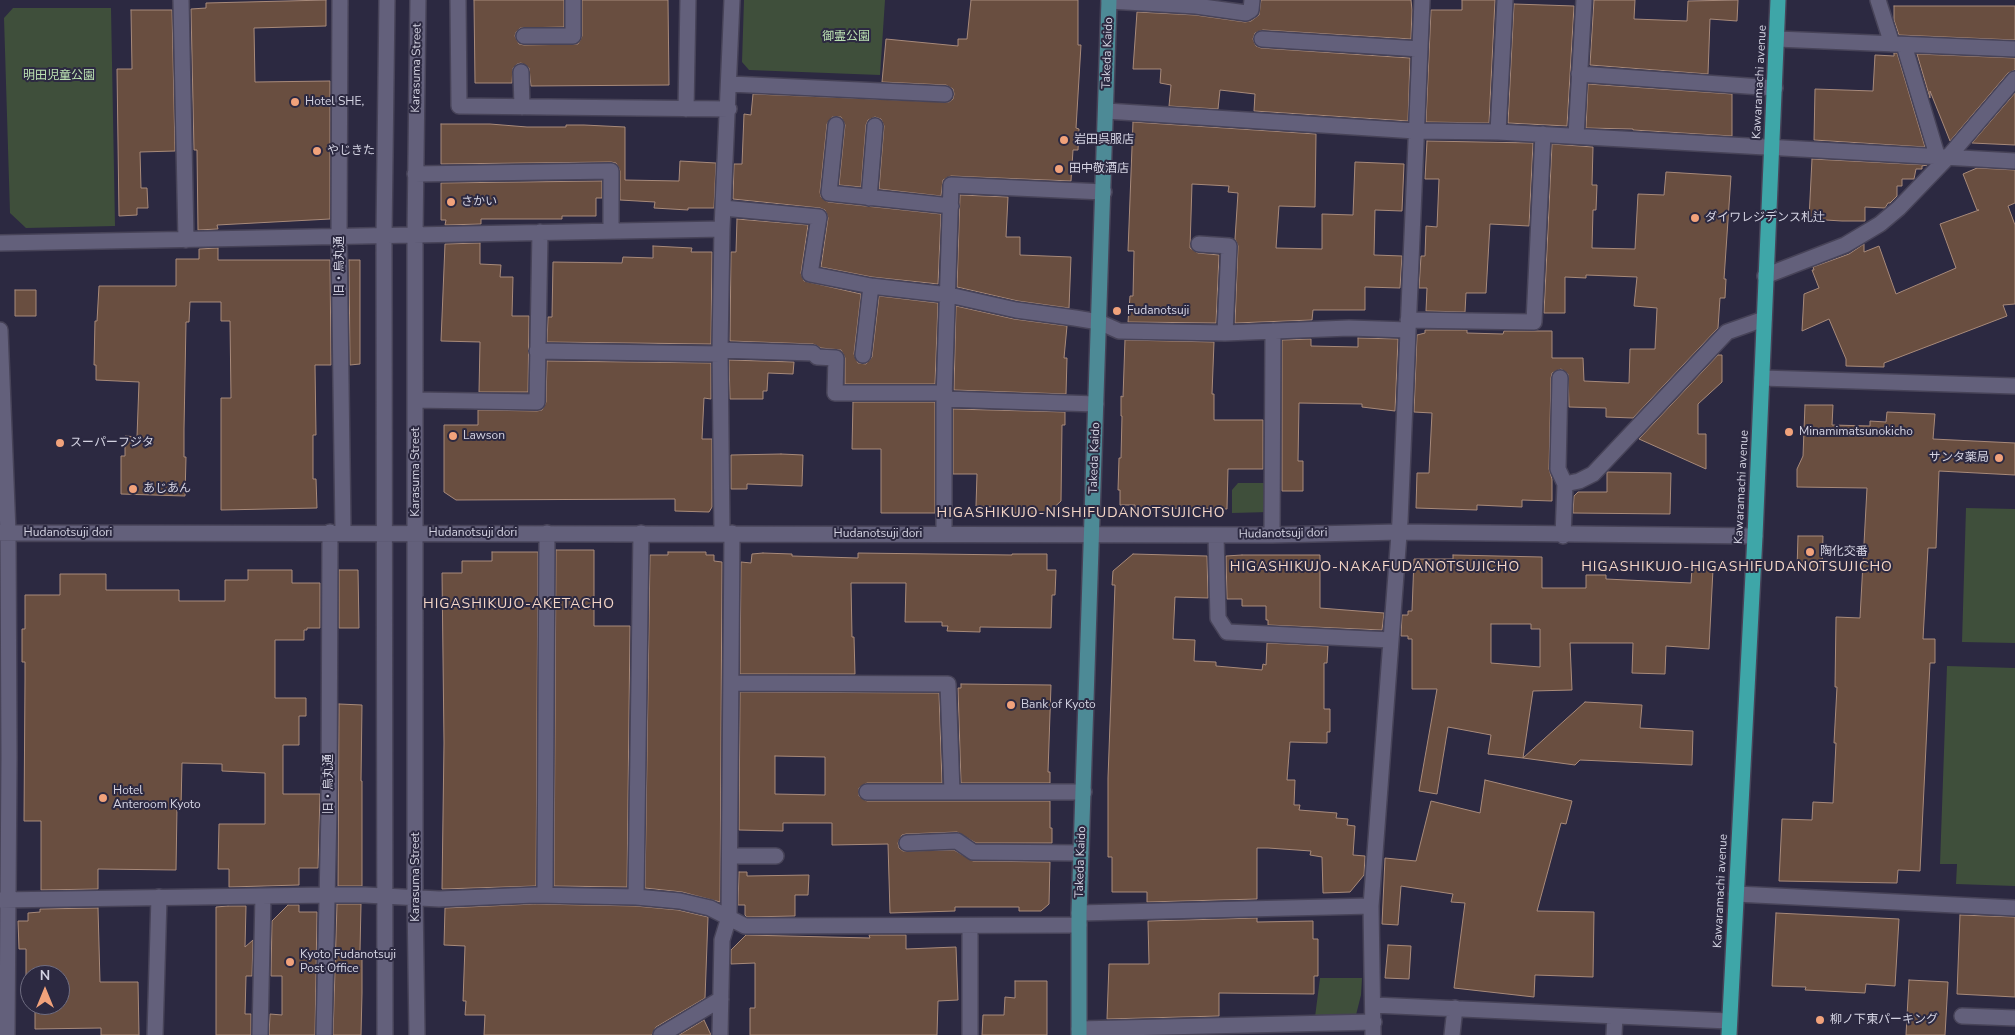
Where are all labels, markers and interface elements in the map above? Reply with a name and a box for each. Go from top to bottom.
street label: Takeda Kaido [1100,17,1116,89]
street label: Karasuma Street [409,23,425,113]
street label: Kawaramachi avenue [1750,25,1770,139]
park label: 御霊公園 [822,30,870,44]
park label: 明田児童公園 [23,69,95,83]
place label: Hotel SHE, [305,95,364,109]
marker: Hotel SHE, [289,96,301,108]
place label: 岩田呉服店 [1074,133,1134,147]
marker: 岩田呉服店 [1058,134,1070,146]
place label: やじきた [327,144,375,158]
marker: やじきた [311,145,323,157]
place label: 田中敬酒店 [1069,162,1129,176]
marker: 田中敬酒店 [1053,163,1065,175]
place label: さかい [461,195,497,209]
marker: さかい [445,196,457,208]
place label: ダイワレジデンス札辻 [1705,211,1825,225]
marker: ダイワレジデンス札辻 [1689,212,1701,224]
street label: 旧・烏丸通 [333,236,347,296]
place label: Fudanotsuji [1127,304,1189,318]
marker: Fudanotsuji [1111,305,1123,317]
street label: Takeda Kaido [1087,422,1103,494]
place label: Minamimatsunokicho [1799,425,1913,439]
marker: Minamimatsunokicho [1783,426,1795,438]
street label: Karasuma Street [409,427,423,517]
place label: Lawson [463,429,505,443]
marker: Lawson [447,430,459,442]
street label: Kawaramachi avenue [1732,430,1752,544]
place label: スーパーフジタ [70,436,154,450]
marker: スーパーフジタ [54,437,66,449]
place label: サンタ薬局 [1929,451,1989,465]
marker: サンタ薬局 [1993,452,2005,464]
place label: あじあん [143,482,191,496]
marker: あじあん [127,483,139,495]
district label: HIGASHIKUJO-NISHIFUDANOTSUJICHO [933,506,1229,522]
street label: Hudanotsuji dori [24,526,112,540]
street label: Hudanotsuji dori [429,526,517,540]
street label: Hudanotsuji dori [1238,526,1328,542]
street label: Hudanotsuji dori [834,527,922,541]
place label: 陶化交番 [1820,545,1868,559]
marker: 陶化交番 [1804,546,1816,558]
district label: HIGASHIKUJO-NAKAFUDANOTSUJICHO [1226,560,1524,576]
district label: HIGASHIKUJO-HIGASHIFUDANOTSUJICHO [1577,560,1897,576]
district label: HIGASHIKUJO-AKETACHO [421,597,617,613]
place label: Bank of Kyoto [1021,698,1096,712]
marker: Bank of Kyoto [1005,699,1017,711]
street label: 旧・烏丸通 [322,754,336,814]
place label: Hotel Anteroom Kyoto [113,784,201,812]
marker: Hotel Anteroom Kyoto [97,792,109,804]
street label: Takeda Kaido [1073,826,1089,898]
street label: Karasuma Street [409,832,423,922]
street label: Kawaramachi avenue [1711,834,1731,948]
place label: Kyoto Fudanotsuji Post Office [300,948,396,976]
marker: Kyoto Fudanotsuji Post Office [284,956,296,968]
north arrow [20,965,70,1015]
text: N [40,966,50,985]
place label: 柳ノ下東パーキング [1830,1013,1938,1027]
marker: 柳ノ下東パーキング [1814,1014,1826,1026]

